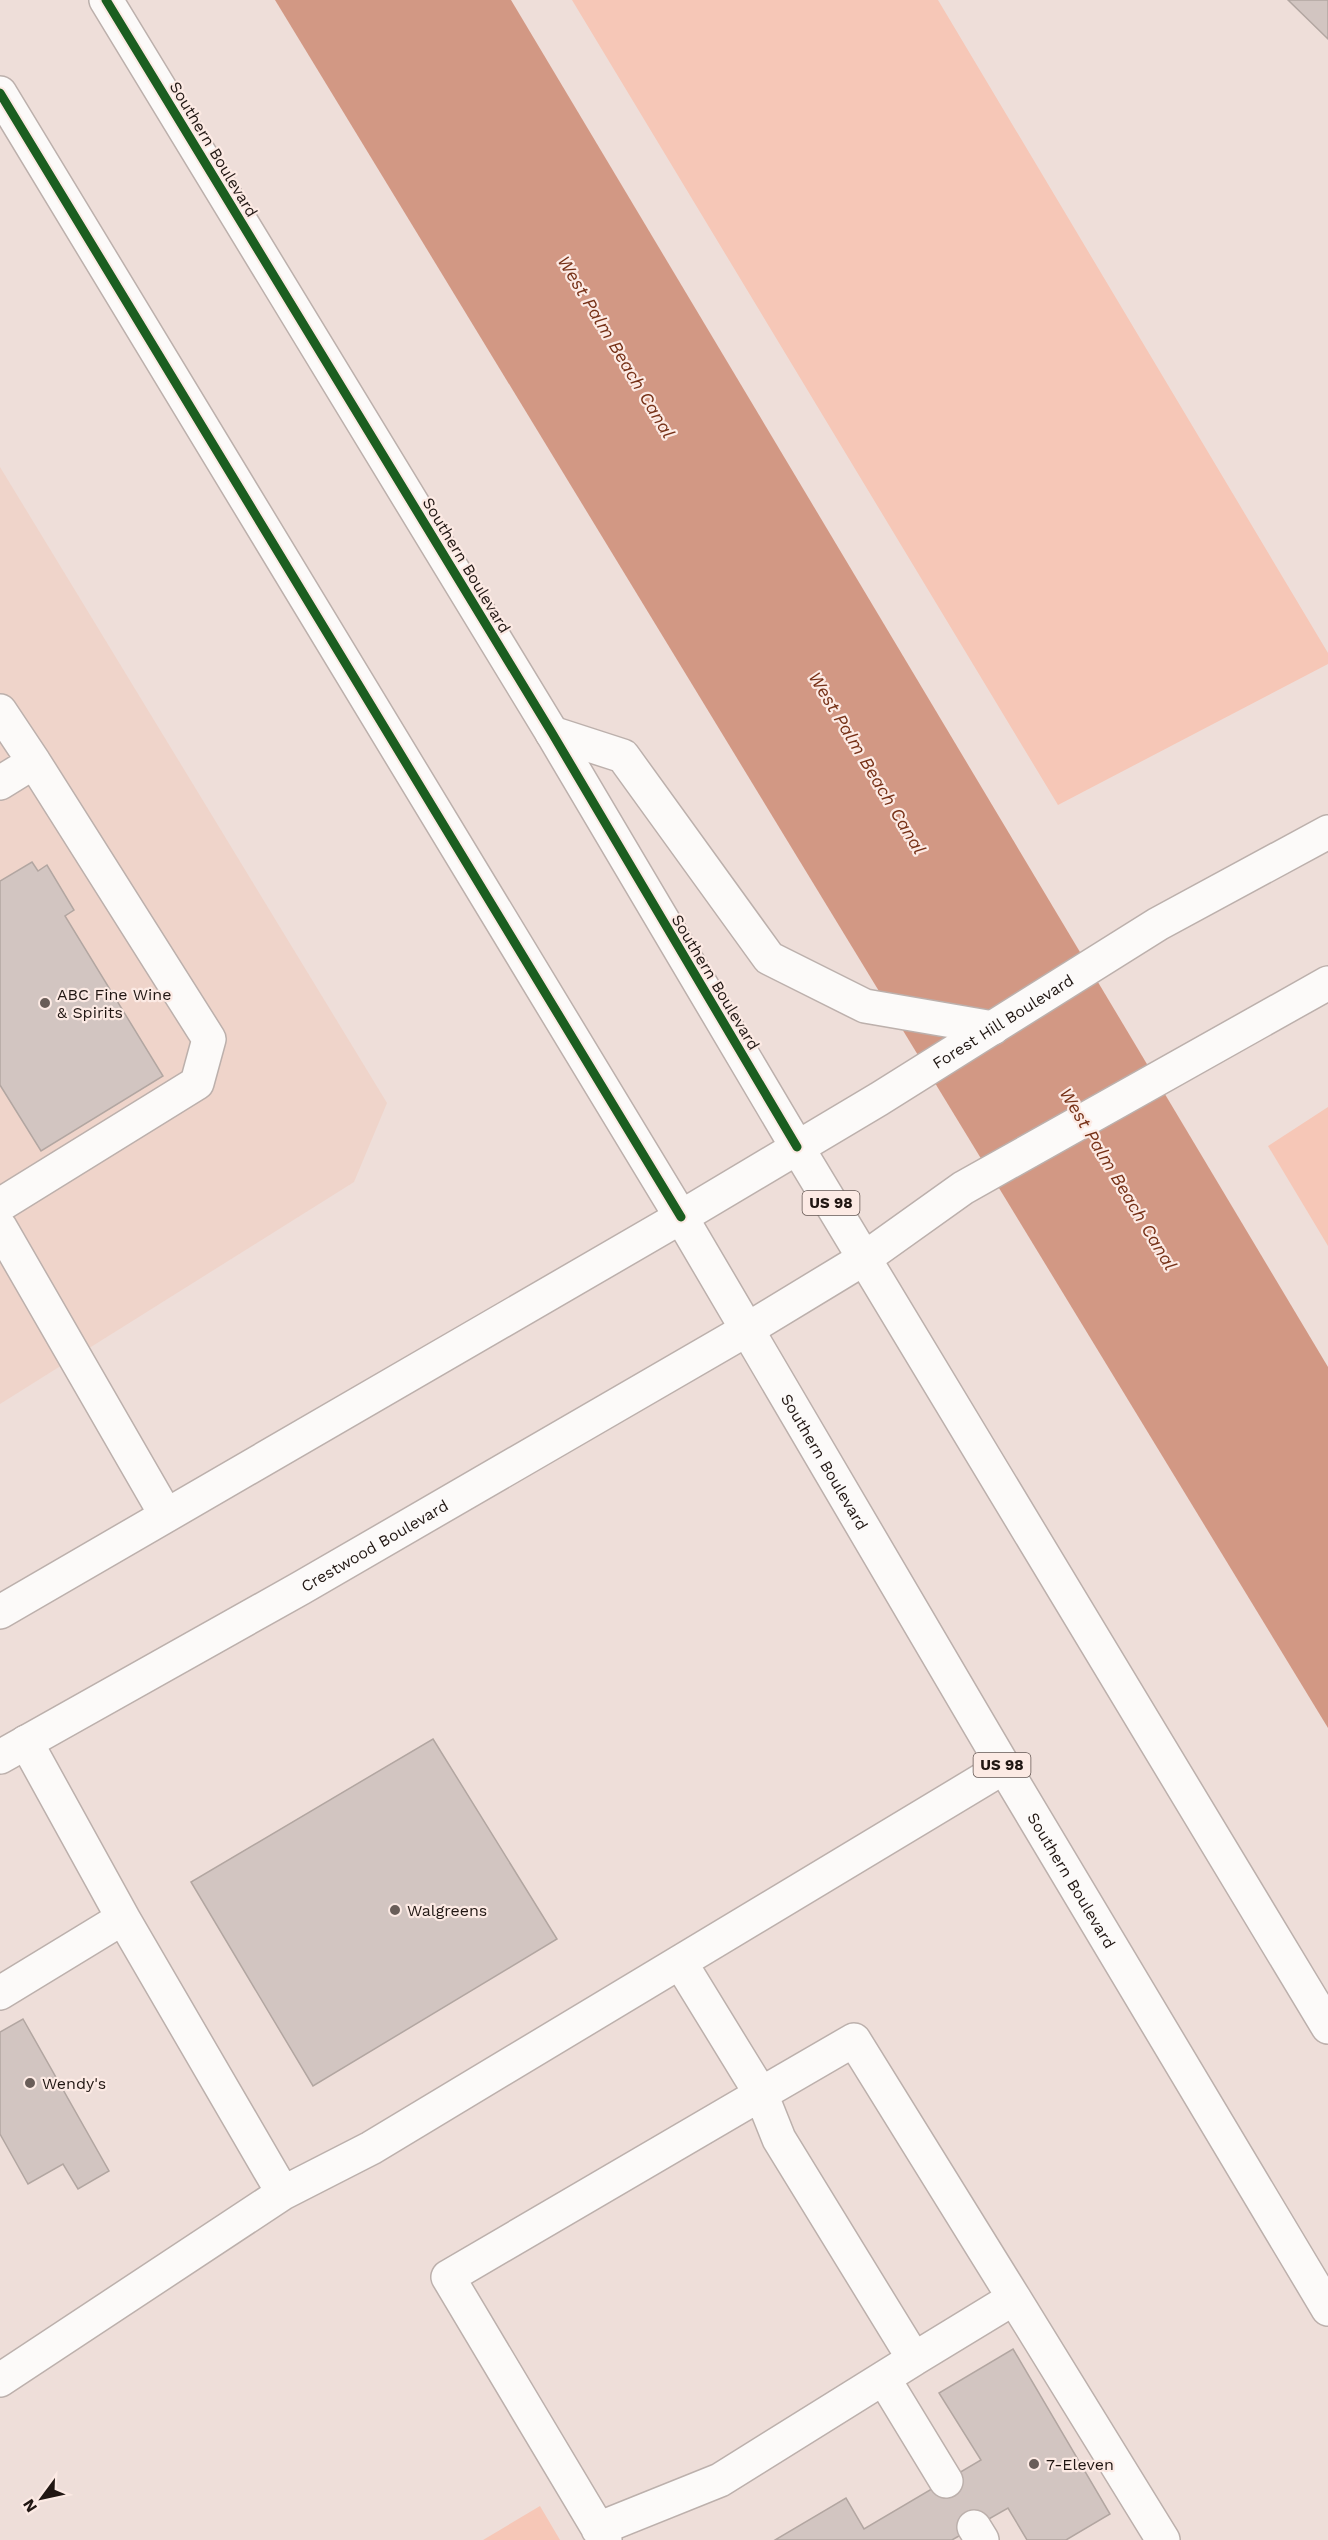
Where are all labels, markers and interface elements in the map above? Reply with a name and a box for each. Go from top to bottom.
street label: Southern Boulevard [166,78,262,220]
water label: West Palm Beach Canal [554,252,679,442]
street label: Southern Boulevard [419,494,515,636]
water label: West Palm Beach Canal [805,668,930,858]
street label: Southern Boulevard [668,911,764,1053]
street label: Forest Hill Boulevard [929,970,1077,1073]
place label: ABC Fine Wine & Spirits [57,985,171,1022]
marker: ABC Fine Wine & Spirits [38,996,52,1010]
water label: West Palm Beach Canal [1056,1084,1181,1274]
road number: US 98 [802,1191,860,1215]
street label: Southern Boulevard [777,1390,872,1534]
street label: Crestwood Boulevard [298,1496,452,1596]
road number: US 98 [974,1753,1030,1777]
street label: Southern Boulevard [1023,1809,1119,1952]
place label: Walgreens [407,1901,487,1920]
marker: Walgreens [388,1903,402,1917]
place label: Wendy's [42,2074,106,2093]
marker: Wendy's [23,2076,37,2090]
place label: 7-Eleven [1046,2455,1114,2474]
marker: 7-Eleven [1027,2457,1041,2471]
north arrow [12,2468,72,2528]
text: N [19,2496,41,2516]

